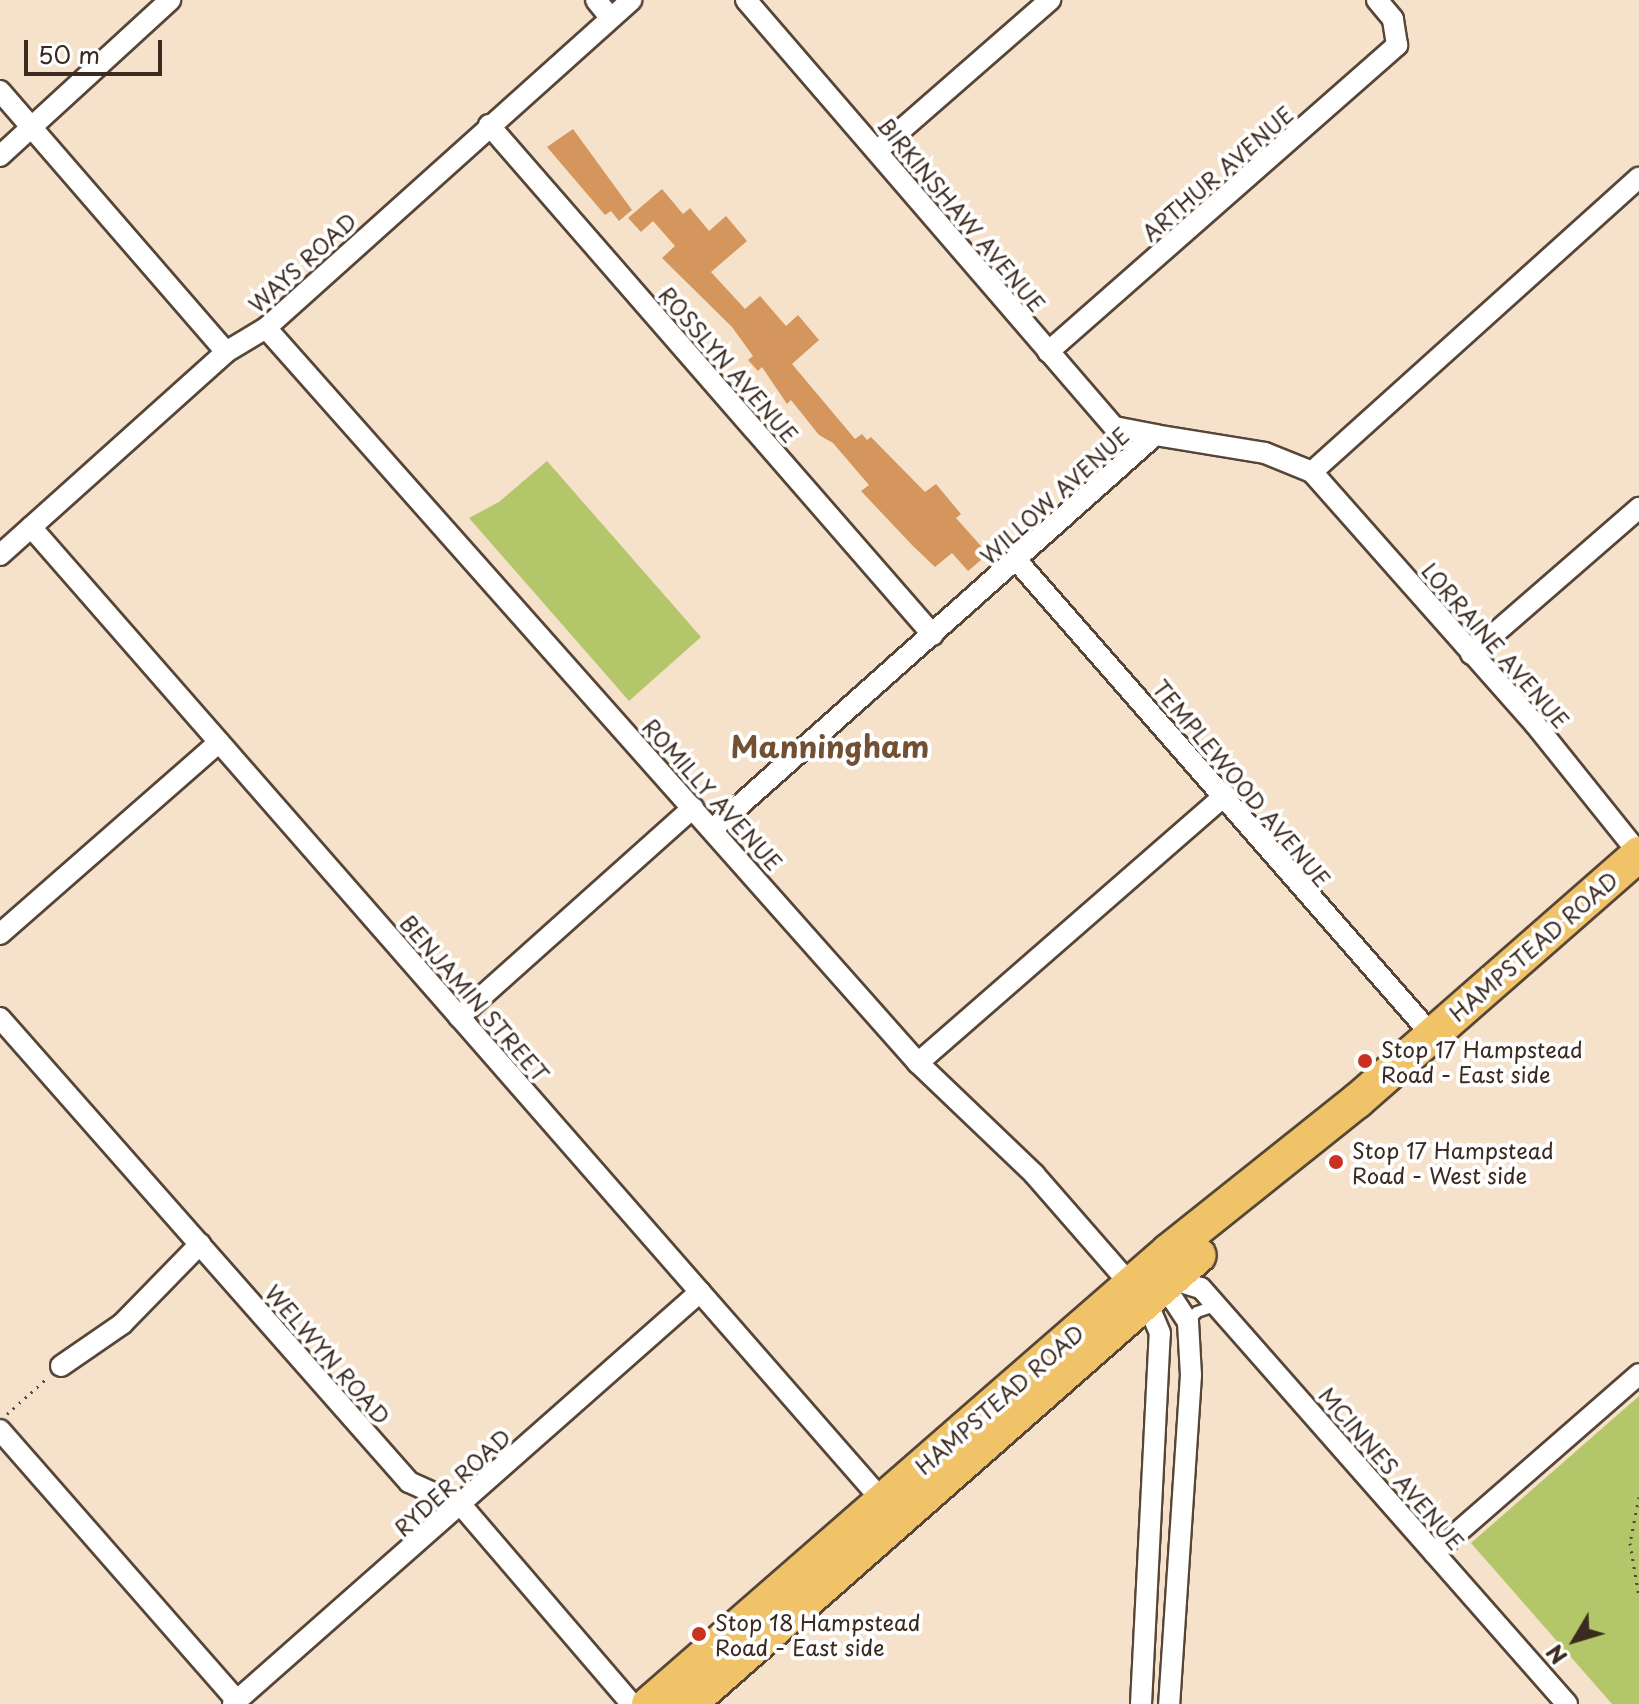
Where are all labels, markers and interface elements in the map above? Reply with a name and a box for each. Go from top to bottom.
scale bar [28,24,166,74]
text: 50 m [38,36,100,72]
street label: ARTHUR AVENUE [1136,100,1298,246]
street label: BIRKINSHAW AVENUE [873,111,1051,317]
street label: WAYS ROAD [242,206,362,318]
street label: ROSSLYN AVENUE [653,280,805,448]
street label: WILLOW AVENUE [973,420,1135,570]
street label: LORRAINE AVENUE [1417,557,1575,733]
street label: TEMPLEWOOD AVENUE [1147,673,1337,893]
street label: ROMILLY AVENUE [638,713,788,875]
district label: Manningham [731,728,929,764]
street label: HAMPSTEAD ROAD [1443,865,1623,1027]
street label: BENJAMIN STREET [395,909,555,1087]
place label: Stop 17 Hampstead Road - East side [1381,1035,1583,1086]
marker: Stop 17 Hampstead Road - East side [1356,1052,1374,1070]
place label: Stop 17 Hampstead Road - West side [1352,1136,1554,1188]
marker: Stop 17 Hampstead Road - West side [1327,1153,1345,1171]
street label: WELWYN ROAD [260,1279,396,1429]
street label: HAMPSTEAD ROAD [909,1318,1089,1480]
street label: MCINNES AVENUE [1315,1382,1469,1554]
street label: RYDER ROAD [388,1422,516,1542]
north arrow [1535,1600,1615,1680]
place label: Stop 18 Hampstead Road - East side [715,1608,919,1660]
marker: Stop 18 Hampstead Road - East side [690,1625,708,1643]
text: N [1537,1638,1574,1672]

